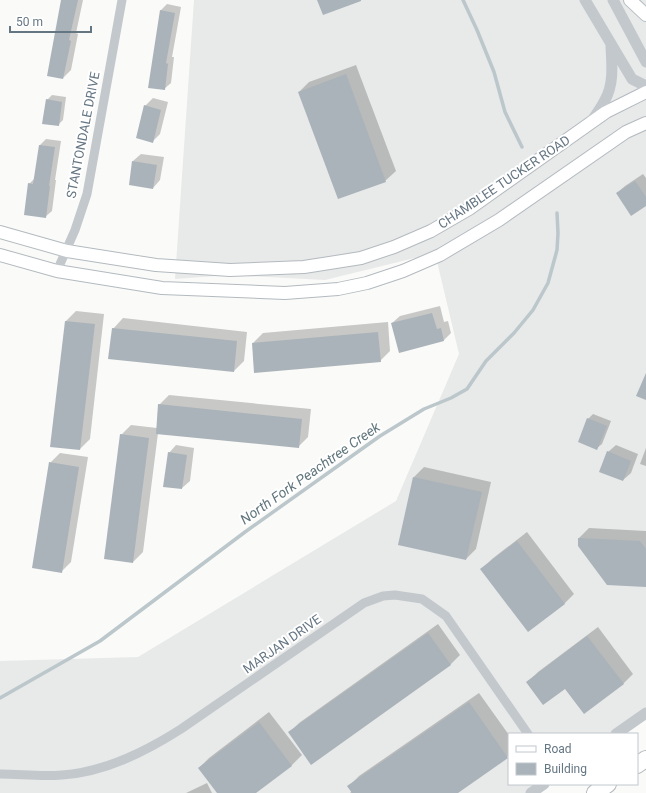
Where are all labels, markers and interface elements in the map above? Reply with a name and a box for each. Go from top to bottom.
scale bar [10,8,91,34]
text: 50 m [16,15,43,29]
street label: STANTONDALE DRIVE [63,70,103,200]
street label: CHAMBLEE TUCKER ROAD [435,132,573,232]
water label: North Fork Peachtree Creek [237,418,384,527]
street label: MARJAN DRIVE [240,612,324,676]
legend [508,733,638,785]
text: Road [544,742,572,756]
text: Building [544,762,587,776]

